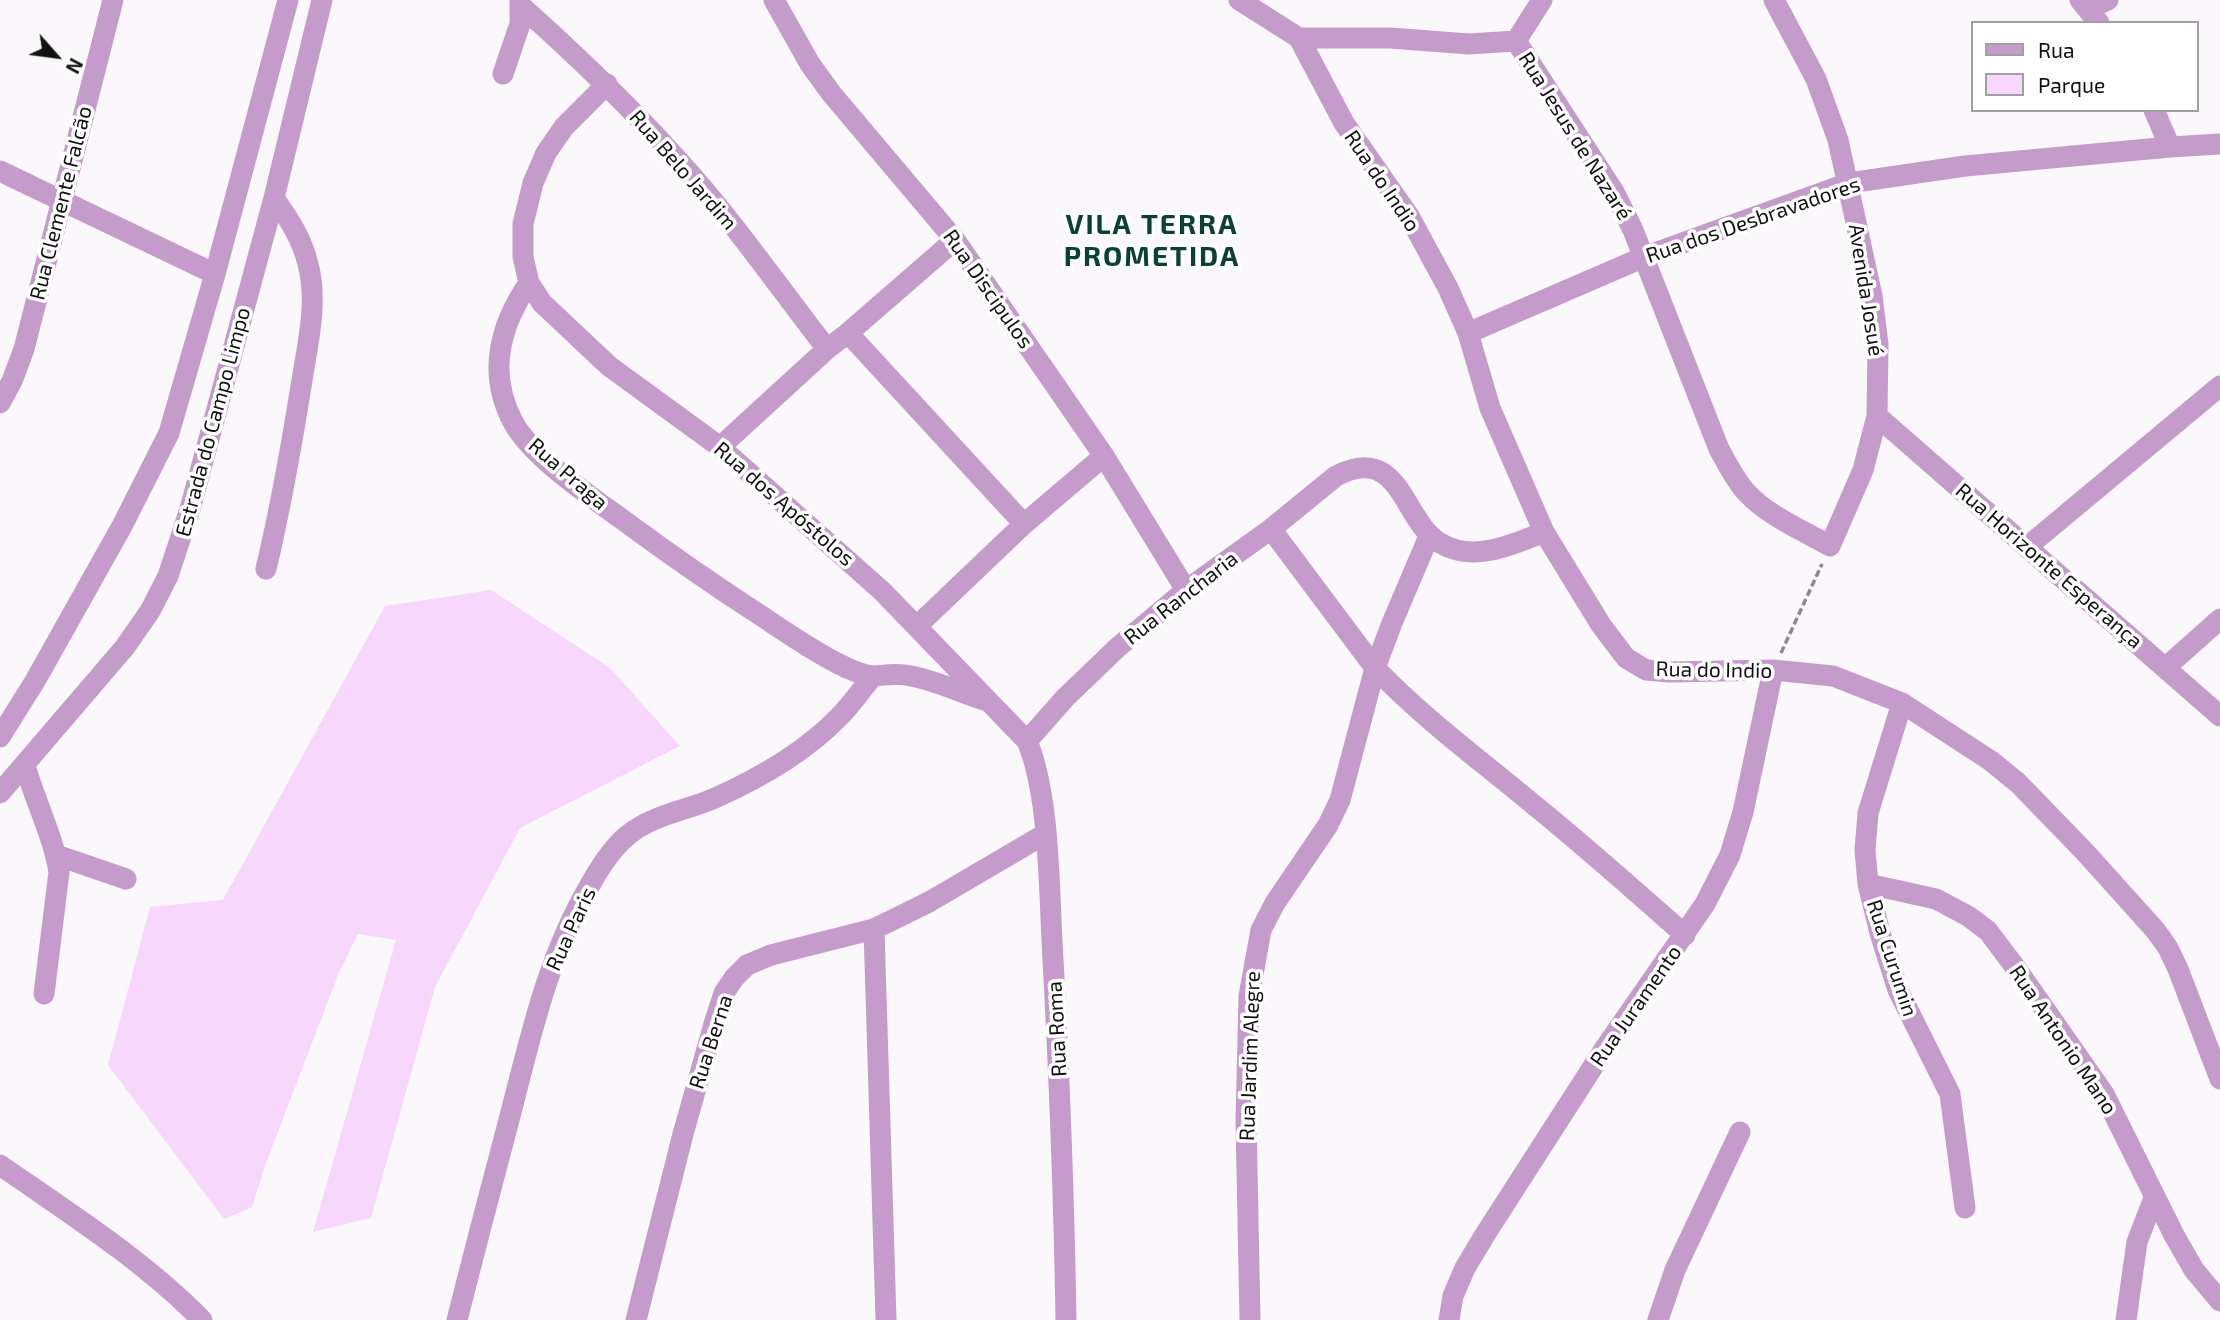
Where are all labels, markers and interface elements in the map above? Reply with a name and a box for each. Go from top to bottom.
north arrow [21,21,91,91]
legend [1972,21,2199,112]
text: Rua [2038,37,2074,62]
street label: Rua Jesus de Nazaré [1513,47,1637,225]
text: N [62,55,88,78]
text: Parque [2038,72,2105,97]
street label: Rua Clemente Falcão [25,104,97,302]
street label: Rua Belo Jardim [624,105,742,235]
street label: Rua do Indio [1339,126,1425,236]
street label: Rua dos Desbravadores [1643,171,1863,269]
district label: VILA TERRA PROMETIDA [1065,208,1239,274]
street label: Avenida Josué [1843,222,1889,358]
street label: Rua Discipulos [938,225,1038,353]
street label: Estrada do Campo Limpo [170,305,256,539]
street label: Rua Praga [523,433,613,515]
street label: Rua dos Apóstolos [709,436,859,572]
street label: Rua Horizonte Esperança [1950,478,2148,654]
street label: Rua Rancharia [1119,546,1243,650]
street label: Rua do Indio [1655,656,1773,684]
street label: Rua Paris [541,883,601,975]
street label: Rua Curumin [1861,896,1923,1020]
street label: Rua Juramento [1585,941,1687,1071]
street label: Rua Antonio Mano [2004,961,2122,1119]
street label: Rua Jardim Alegre [1234,971,1266,1141]
street label: Rua Roma [1042,980,1072,1078]
street label: Rua Berna [684,992,738,1092]

